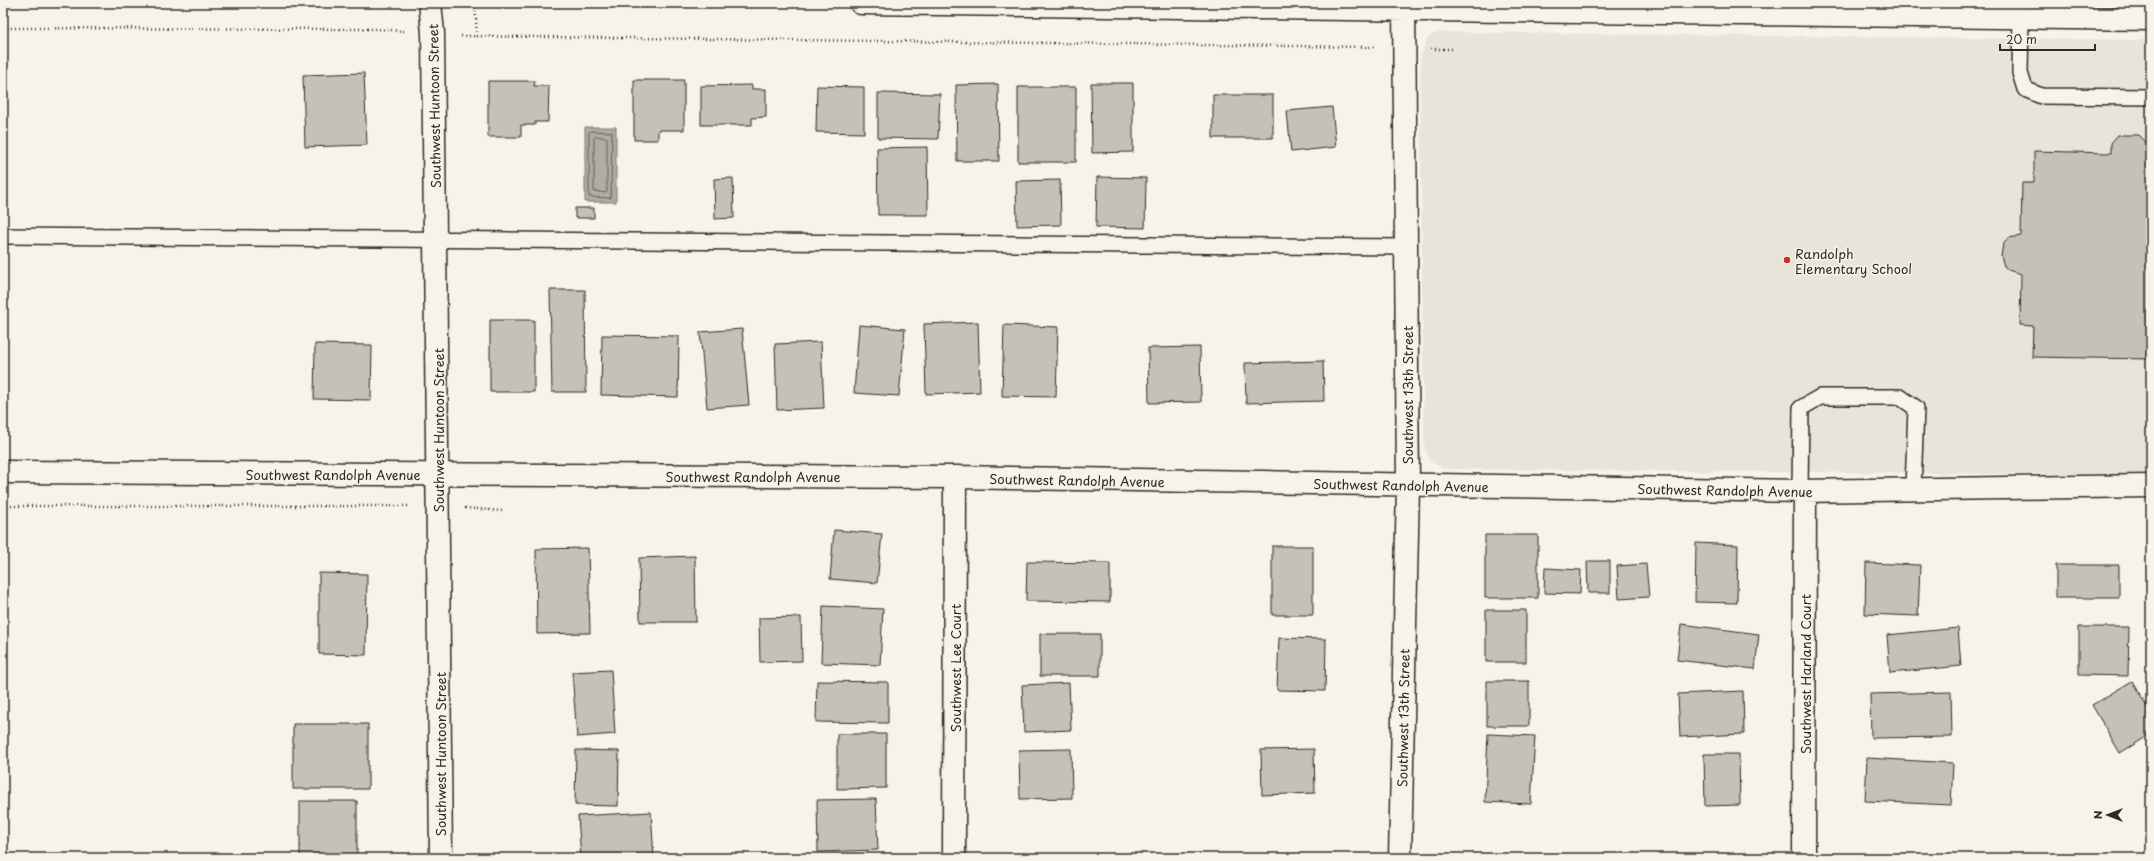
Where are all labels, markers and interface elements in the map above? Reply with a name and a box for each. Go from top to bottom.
street label: Southwest Huntoon Street [423,24,445,188]
scale bar [2000,26,2095,52]
text: 20 m [2006,30,2037,48]
place label: Randolph Elementary School [1795,244,1912,278]
marker: Randolph Elementary School [1782,255,1792,265]
street label: Southwest 13th Street [1398,326,1417,464]
street label: Southwest Huntoon Street [429,348,448,512]
street label: Southwest Randolph Avenue [245,465,421,484]
street label: Southwest Randolph Avenue [665,467,841,486]
street label: Southwest Randolph Avenue [989,469,1165,491]
street label: Southwest Randolph Avenue [1313,474,1489,496]
street label: Southwest Randolph Avenue [1637,479,1813,501]
street label: Southwest Harland Court [1796,594,1815,754]
street label: Southwest Lee Court [946,604,965,732]
street label: Southwest 13th Street [1392,649,1414,787]
street label: Southwest Huntoon Street [431,672,450,836]
north arrow [2088,795,2128,835]
text: N [2089,810,2106,819]

